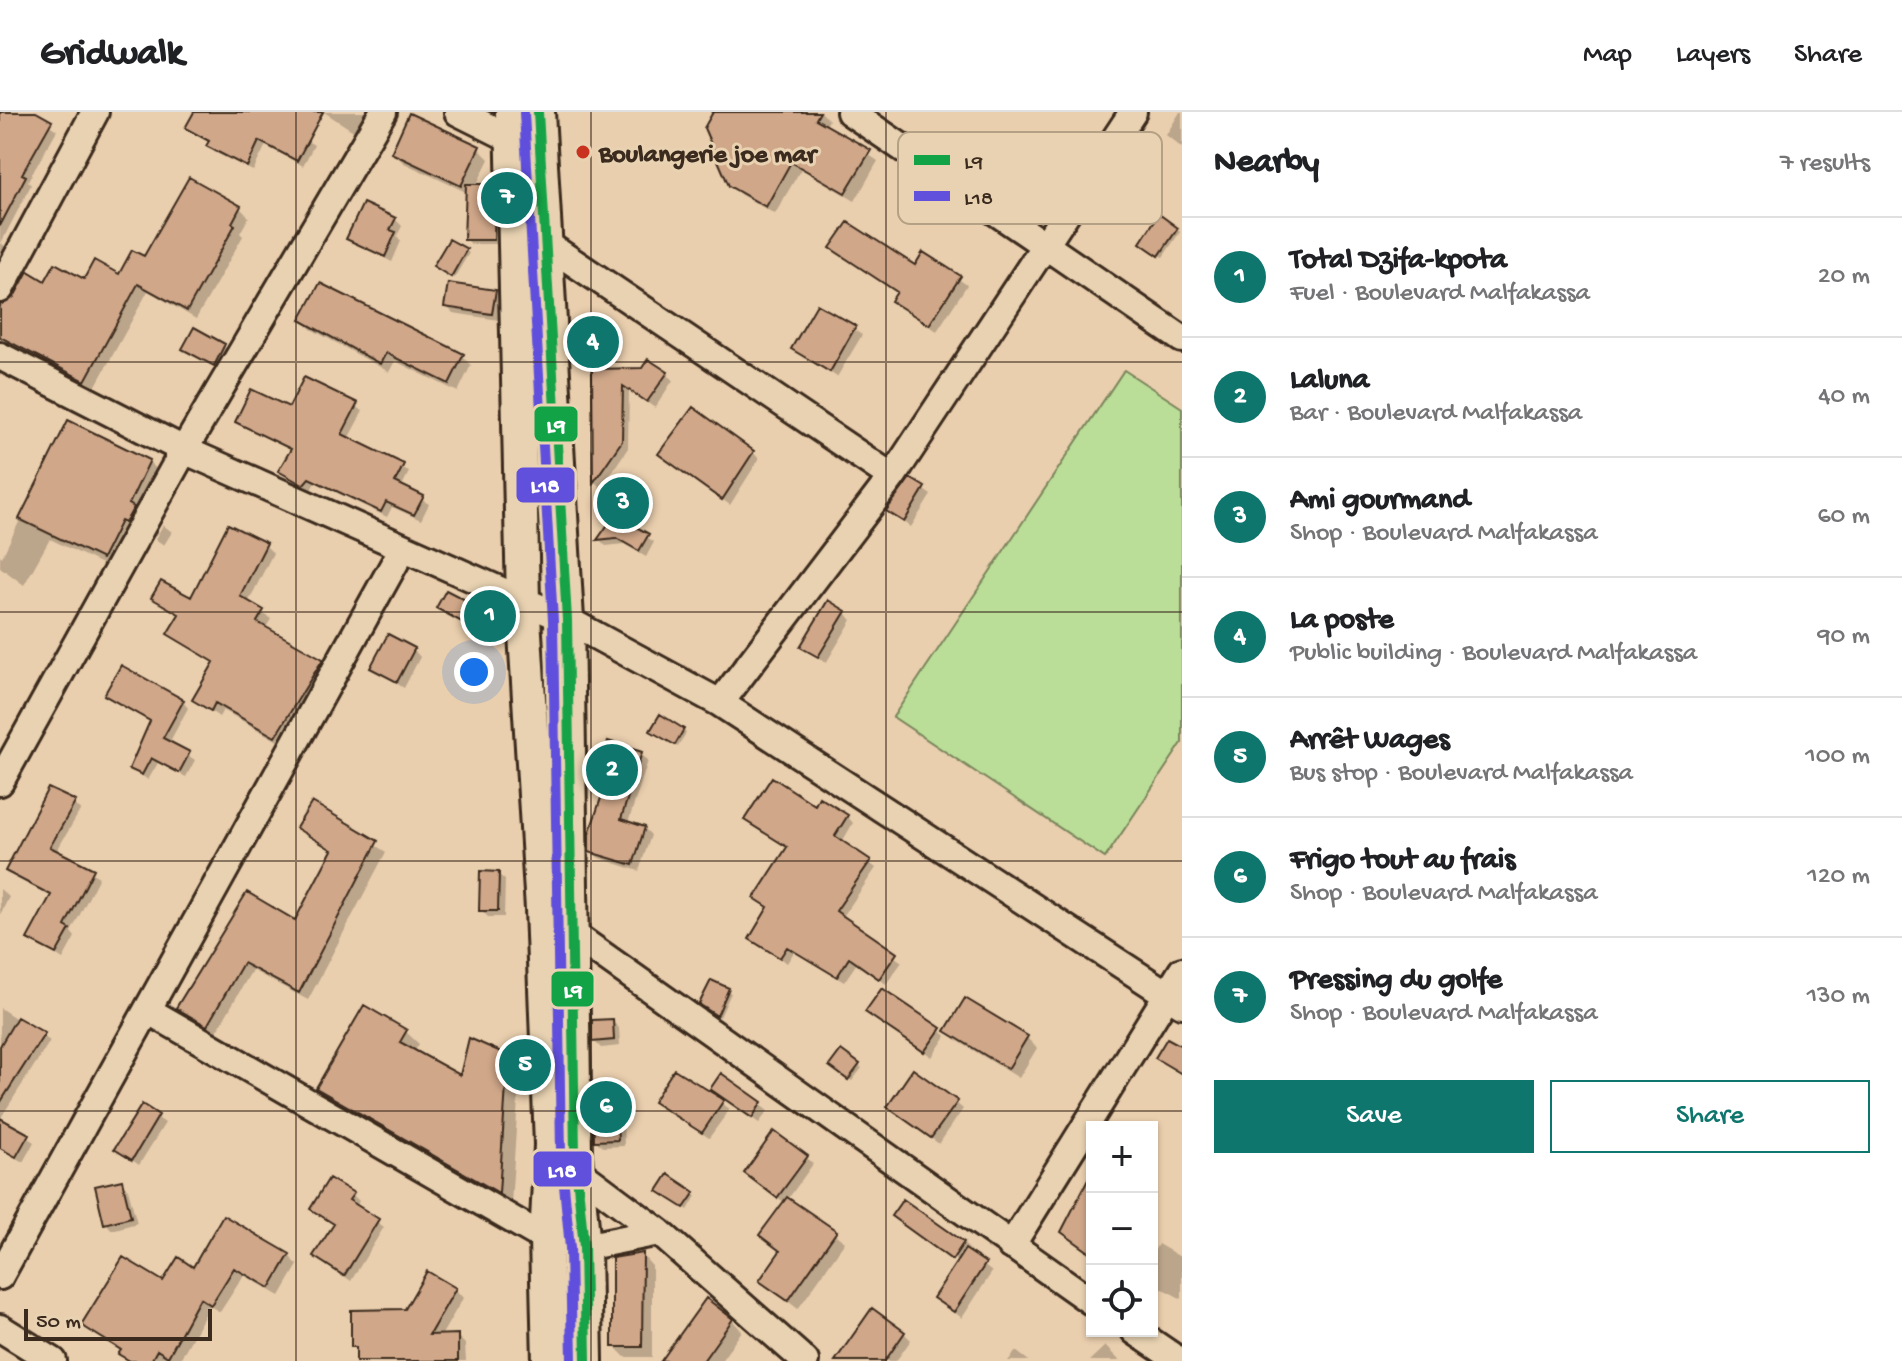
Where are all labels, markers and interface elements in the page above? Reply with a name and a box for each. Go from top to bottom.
text: Gridwalk [40,33,184,77]
text: Map [1583,39,1632,72]
text: Layers [1676,39,1750,72]
text: Share [1794,39,1862,72]
legend [898,132,1162,224]
place label: Boulangerie joe mar [598,141,819,172]
marker: Boulangerie joe mar [574,143,592,161]
text: Nearby [1214,144,1319,184]
text: 7 results [1780,149,1870,180]
text: L9 [964,151,983,177]
pin: 7 [481,168,533,228]
text: L18 [964,187,993,213]
text: Total Dzifa-kpota [1290,244,1507,279]
text: 1 [1235,262,1245,293]
text: 20 m [1818,262,1870,293]
text: Fuel · Boulevard Malfakassa [1290,279,1590,310]
pin: 4 [567,312,619,372]
text: Laluna [1290,364,1369,399]
text: 2 [1234,382,1246,413]
text: 40 m [1818,382,1870,413]
text: Bar · Boulevard Malfakassa [1290,399,1582,430]
line badge: L9 [533,405,579,443]
text: L9 [546,415,566,441]
line badge: L18 [515,466,576,504]
pin: 3 [597,473,649,533]
text: L18 [531,475,560,501]
text: Ami gourmand [1290,484,1470,519]
text: 3 [1233,502,1247,533]
text: 60 m [1817,502,1870,533]
text: Shop · Boulevard Malfakassa [1290,519,1598,550]
pin: 1 [464,586,516,646]
text: La poste [1290,604,1394,639]
text: 4 [1234,622,1246,653]
text: 90 m [1818,622,1870,653]
text: Public building · Boulevard Malfakassa [1290,639,1697,670]
your location [454,652,494,692]
text: Arrêt Wages [1290,724,1450,759]
pin: 2 [586,740,638,800]
text: 5 [1233,742,1247,773]
text: 100 m [1805,742,1870,773]
text: Bus stop · Boulevard Malfakassa [1290,759,1633,790]
text: Frigo tout au frais [1290,844,1515,879]
text: 6 [1233,862,1247,893]
text: 120 m [1807,862,1870,893]
text: Shop · Boulevard Malfakassa [1290,879,1598,910]
text: Pressing du golfe [1290,964,1502,999]
line badge: L9 [550,970,595,1008]
text: L9 [563,980,583,1006]
text: 7 [1233,982,1247,1013]
text: 130 m [1807,982,1870,1013]
text: Shop · Boulevard Malfakassa [1290,999,1598,1030]
pin: 5 [499,1035,551,1095]
pin: 6 [580,1077,632,1137]
button: Save [1214,1080,1534,1153]
button: Share [1550,1080,1870,1153]
map controls [1086,1121,1158,1337]
button: + [1086,1121,1158,1193]
line badge: L18 [532,1150,593,1188]
text: L18 [548,1160,577,1186]
button: − [1086,1193,1158,1265]
button: locate [1086,1265,1158,1337]
scale bar [24,1305,212,1341]
text: 50 m [36,1310,81,1336]

